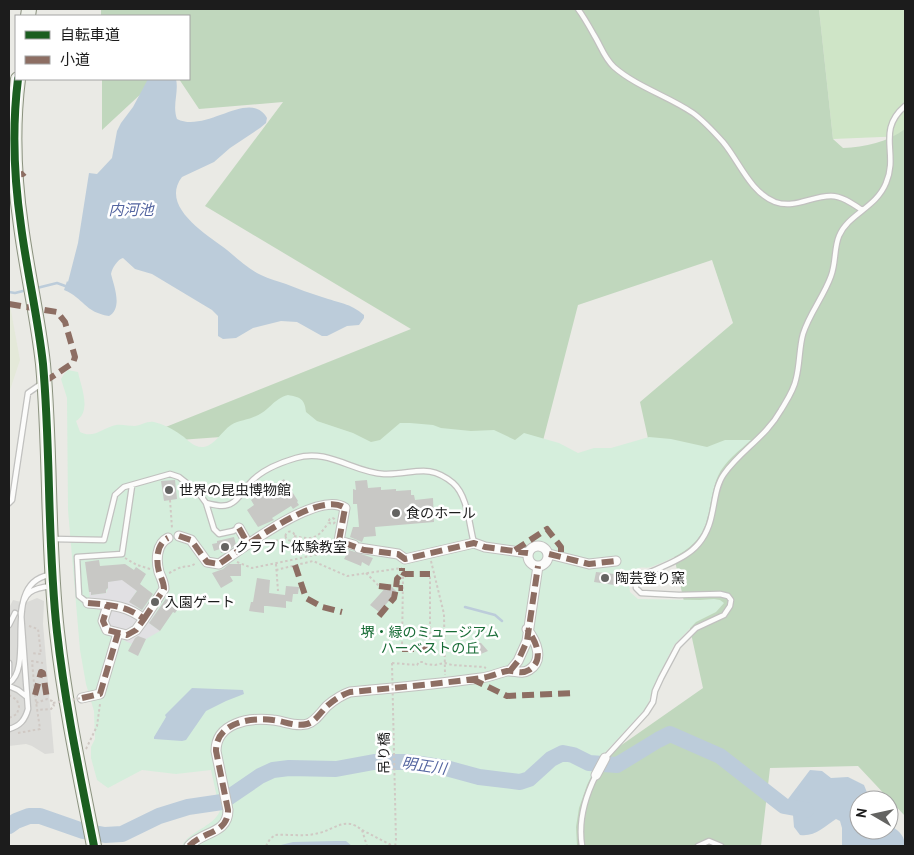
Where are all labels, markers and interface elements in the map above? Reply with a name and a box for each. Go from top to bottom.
legend [15,15,190,80]
text: 自転車道 [60,25,120,44]
text: 小道 [60,50,90,69]
water label: 内河池 [108,200,155,219]
place label: 世界の昆虫博物館 [179,481,291,499]
marker: 世界の昆虫博物館 [163,484,175,496]
place label: 食のホール [406,504,476,522]
marker: 食のホール [390,507,402,519]
place label: クラフト体験教室 [235,538,347,556]
marker: クラフト体験教室 [219,541,231,553]
place label: 陶芸登り窯 [615,569,685,587]
marker: 陶芸登り窯 [599,572,611,584]
place label: 入園ゲート [165,593,235,611]
marker: 入園ゲート [149,596,161,608]
park label: 堺・緑のミュージアム ハーベストの丘 [361,623,499,657]
street label: 吊り橋 [375,732,393,774]
water label: 明正川 [400,753,450,778]
north arrow [849,790,899,840]
text: N [852,807,871,819]

